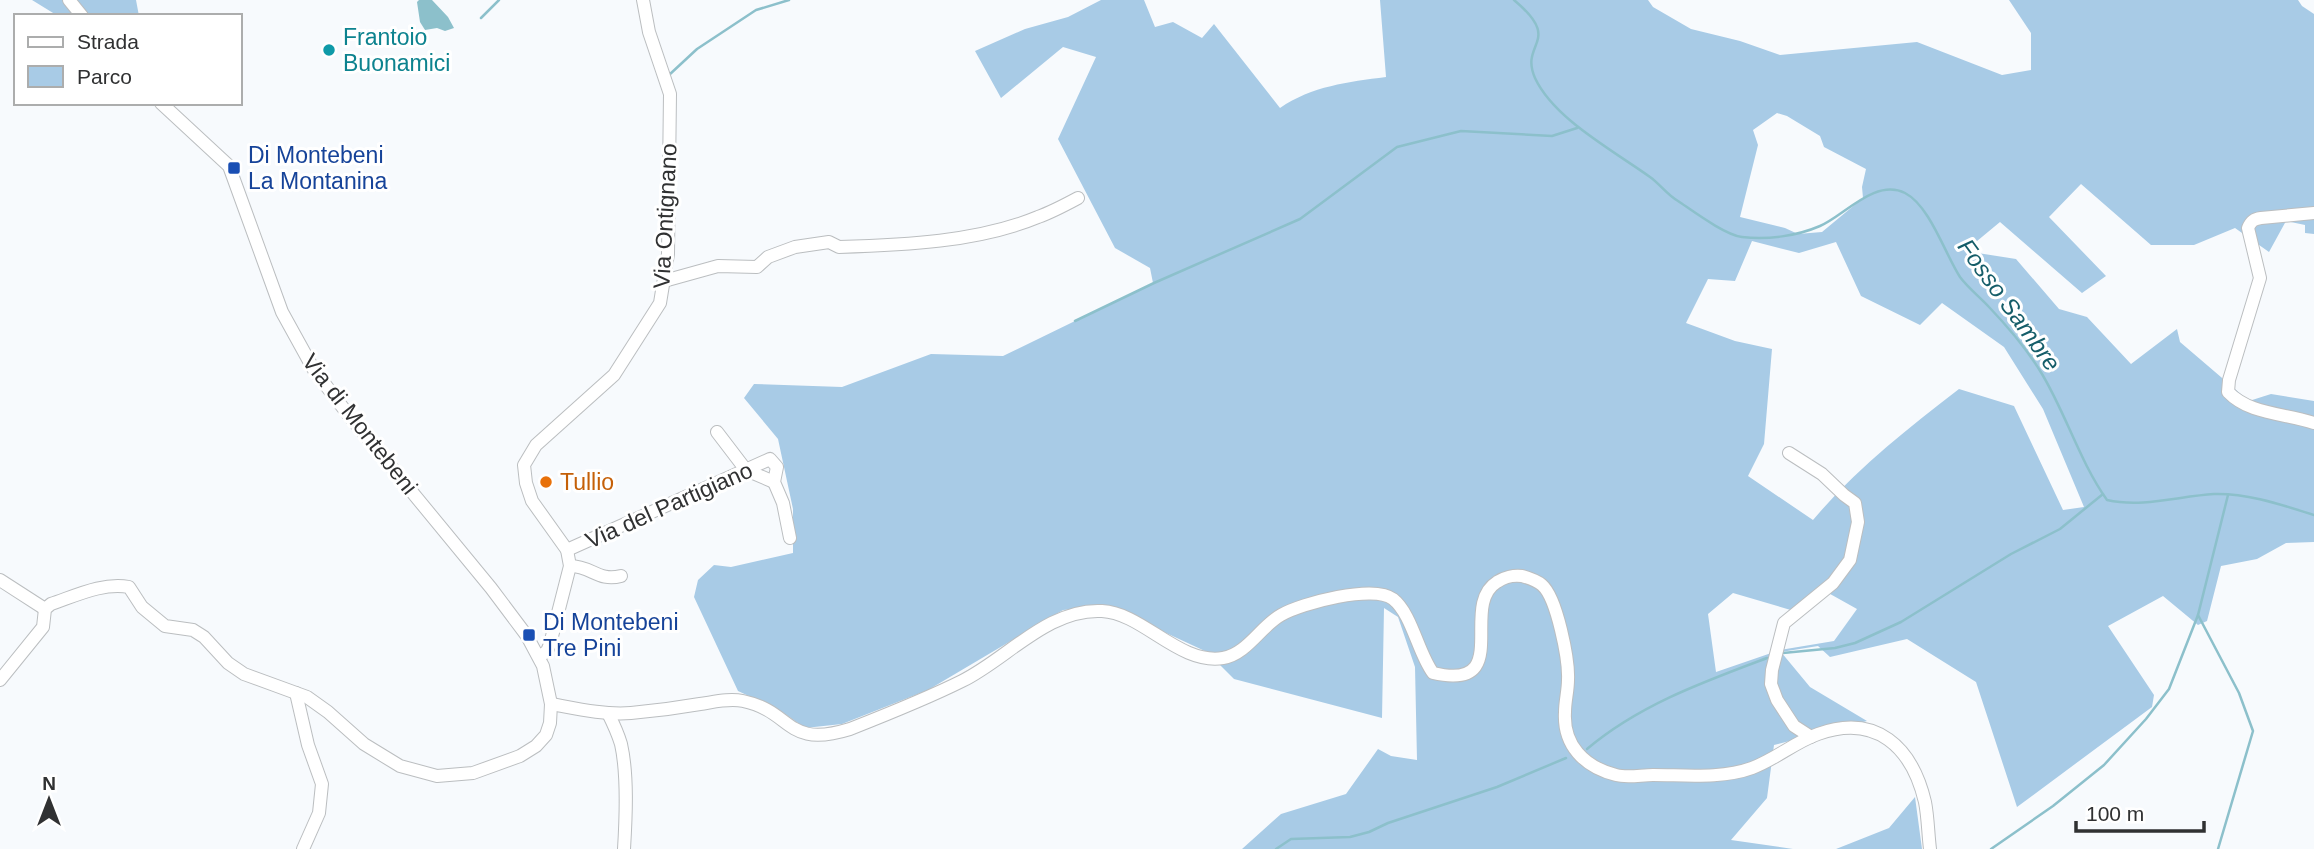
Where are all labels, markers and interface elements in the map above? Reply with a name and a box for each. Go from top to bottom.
legend [14,14,242,105]
place label: Frantoio Buonamici [343,24,450,76]
text: Strada [77,30,139,53]
marker: Frantoio Buonamici [321,42,337,58]
text: Parco [77,65,132,88]
place label: Di Montebeni La Montanina [248,142,388,194]
street label: Via Ontignano [648,143,682,289]
marker: Di Montebeni La Montanina [226,160,242,176]
water label: Fosso Sambre [1953,234,2066,376]
street label: Via di Montebeni [297,349,423,499]
street label: Via del Partigiano [582,457,756,553]
place label: Tullio [560,469,614,495]
marker: Tullio [538,474,554,490]
place label: Di Montebeni Tre Pini [543,609,679,661]
marker: Di Montebeni Tre Pini [521,627,537,643]
north arrow [14,765,84,835]
text: N [42,773,56,794]
scale bar [2076,790,2204,834]
text: 100 m [2086,802,2144,825]

